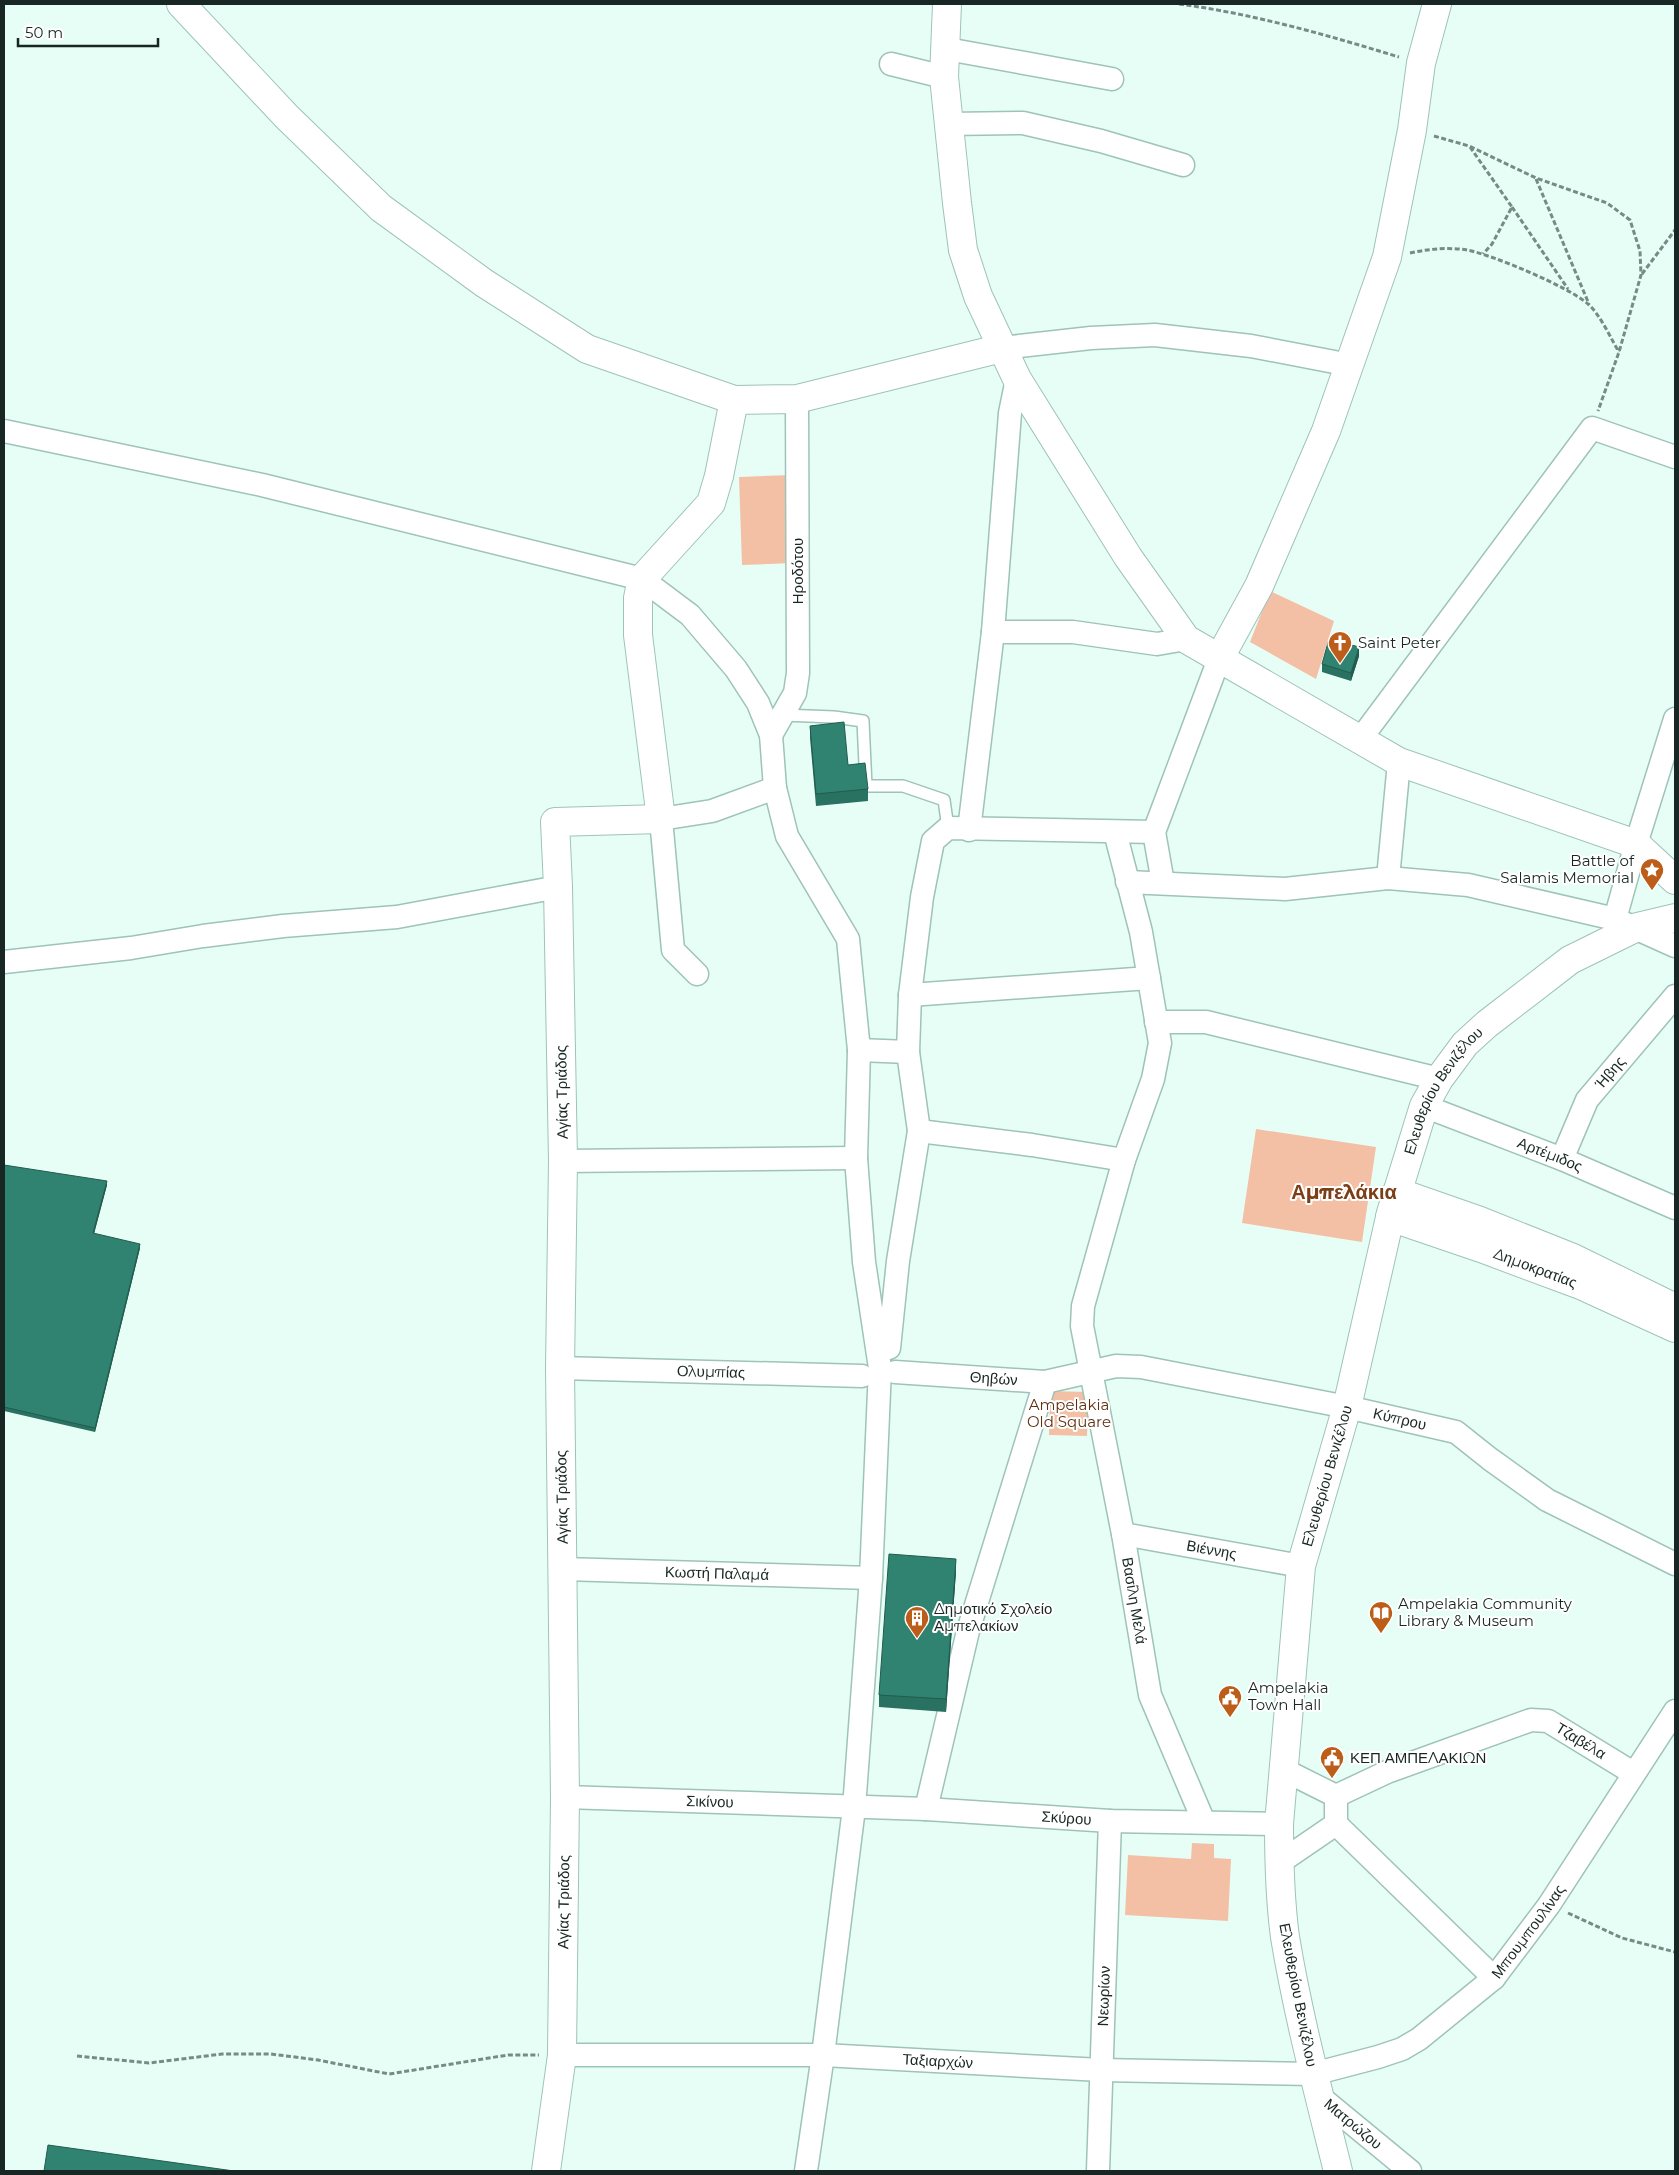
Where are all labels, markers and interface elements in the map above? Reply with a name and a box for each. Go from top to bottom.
scale bar [18,15,158,47]
text: 50 m [25,23,63,42]
street label: Ηροδότου [788,538,807,604]
church icon: Saint Peter [1327,630,1353,664]
place label: Saint Peter [1358,633,1441,652]
place label: Battle of Salamis Memorial [1500,851,1635,887]
place icon: Battle of Salamis Memorial [1639,857,1665,891]
street label: Ελευθερίου Βενιζέλου [1400,1023,1487,1157]
street label: Αγίας Τριάδος [551,1045,572,1139]
street label: Ήβης [1590,1052,1629,1093]
street label: Αρτέμιδος [1515,1133,1586,1176]
district label: Αμπελάκια [1291,1180,1397,1204]
street label: Δημοκρατίας [1491,1244,1580,1292]
street label: Ολυμπίας [677,1361,745,1382]
street label: Θηβών [969,1367,1018,1389]
park label: Ampelakia Old Square [1027,1395,1111,1431]
street label: Ελευθερίου Βενιζέλου [1297,1403,1356,1548]
street label: Κύπρου [1371,1403,1428,1434]
street label: Αγίας Τριάδος [551,1450,572,1544]
street label: Βιέννης [1185,1536,1238,1563]
street label: Βασίλη Μελά [1118,1556,1151,1646]
street label: Κωστή Παλαμά [665,1562,770,1584]
place label: Ampelakia Community Library & Museum [1398,1594,1573,1630]
place label: Δημοτικό Σχολείο Αμπελακίων [934,1599,1052,1635]
library icon: Ampelakia Community Library & Museum [1368,1600,1394,1634]
building icon: Δημοτικό Σχολείο Αμπελακίων [904,1605,930,1639]
place label: Ampelakia Town Hall [1248,1678,1329,1714]
public building icon: Ampelakia Town Hall [1217,1684,1243,1718]
street label: Τζαβέλα [1552,1718,1610,1763]
public building icon: ΚΕΠ ΑΜΠΕΛΑΚΙΩΝ [1319,1745,1345,1779]
place label: ΚΕΠ ΑΜΠΕΛΑΚΙΩΝ [1350,1748,1486,1767]
street label: Σικίνου [686,1791,734,1812]
street label: Σκύρου [1041,1807,1092,1829]
street label: Αγίας Τριάδος [553,1855,573,1949]
street label: Μπουμπουλίνας [1487,1881,1569,1982]
street label: Ελευθερίου Βενιζέλου [1275,1921,1322,2068]
street label: Νεωρίων [1093,1966,1114,2027]
street label: Ταξιαρχών [902,2049,974,2072]
street label: Ματρώζου [1320,2094,1386,2153]

